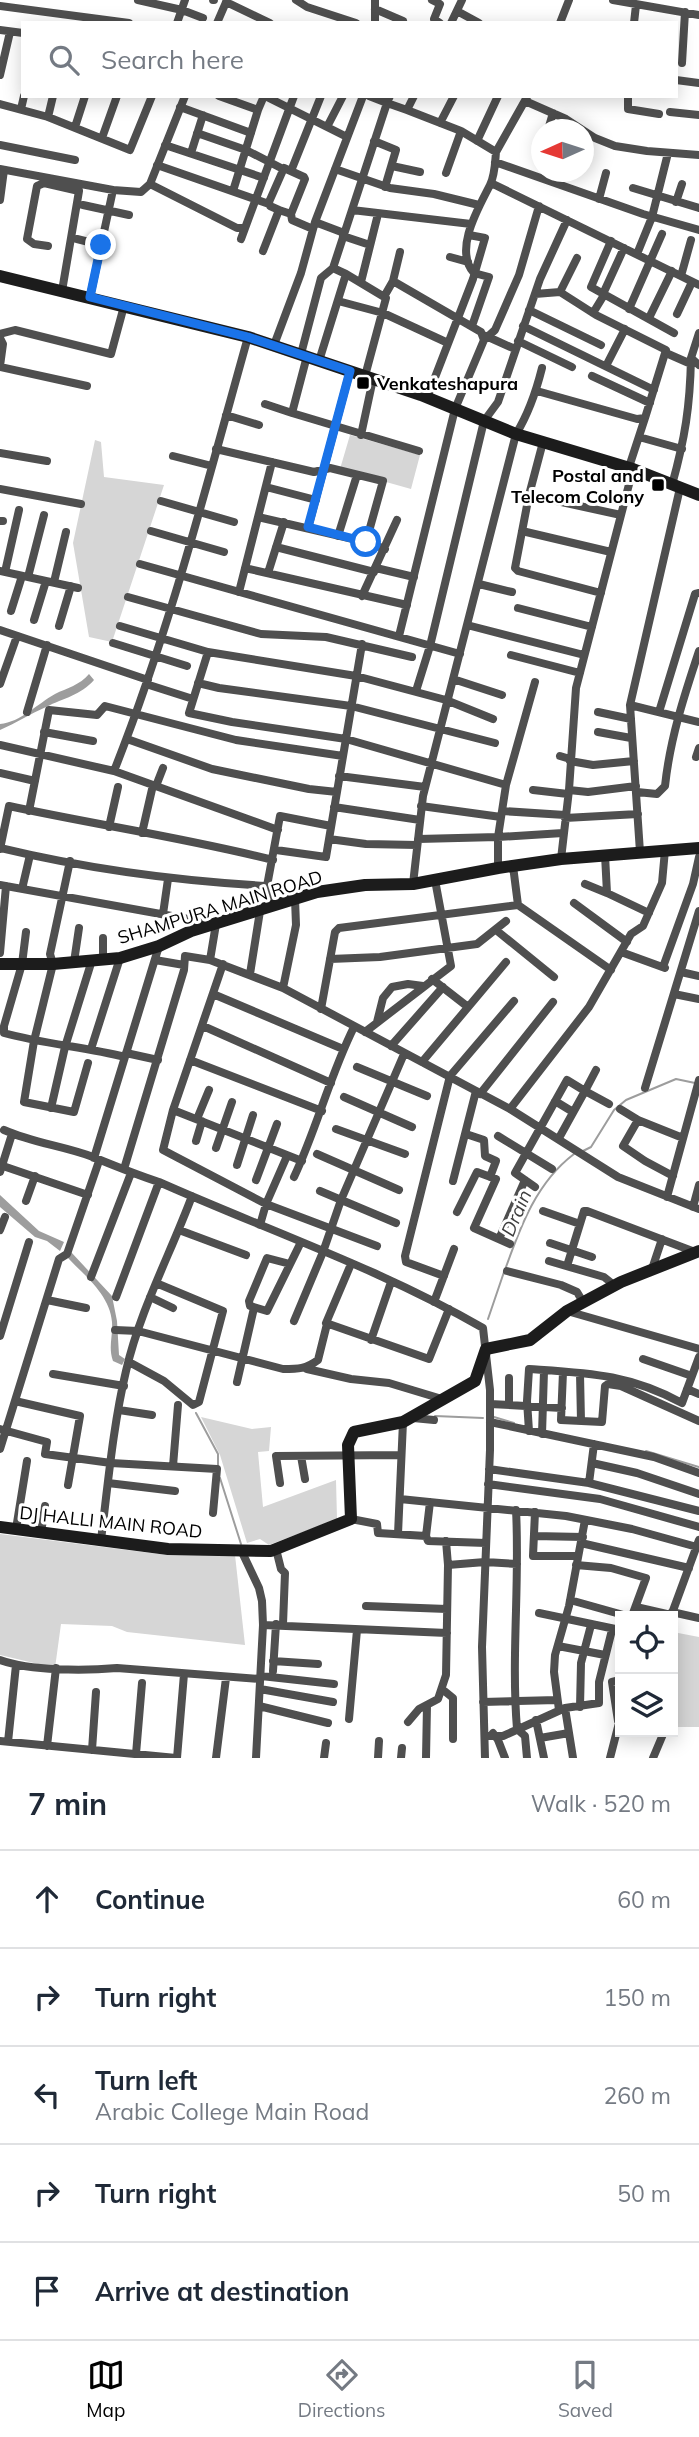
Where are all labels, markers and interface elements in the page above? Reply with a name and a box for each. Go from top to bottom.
search box [21,21,678,98]
icon: search [45,41,83,79]
text: Search here [101,43,244,76]
north arrow [531,119,594,182]
route end [85,229,116,260]
place label: Venkateshapura [376,372,518,395]
marker: Venkateshapura [355,375,371,391]
place label: Postal and Telecom Colony [511,464,644,508]
marker: Postal and Telecom Colony [650,477,666,493]
route start [350,526,381,557]
street label: SHAMPURA MAIN ROAD [115,865,325,949]
water label: Drain [496,1186,536,1240]
street label: DJ HALLI MAIN ROAD [18,1501,204,1543]
map controls [615,1611,678,1737]
button: locate [615,1611,678,1674]
button: layers [615,1674,678,1737]
text: 7 min [28,1785,107,1823]
text: Walk · 520 m [531,1789,671,1818]
icon: ahead [28,1880,66,1918]
text: Continue [95,1883,205,1916]
text: 60 m [617,1885,671,1914]
icon: right [28,1978,66,2016]
text: Turn right [95,1981,216,2014]
text: 150 m [603,1983,671,2012]
text: Turn left [95,2064,197,2097]
icon: left [28,2076,66,2114]
text: 260 m [603,2081,671,2110]
text: Arabic College Main Road [95,2097,369,2126]
icon: right [28,2174,66,2212]
text: Turn right [95,2177,216,2210]
text: 50 m [617,2179,671,2208]
icon: arrive [28,2272,66,2310]
text: Arrive at destination [95,2275,350,2308]
tab: Map [86,2356,125,2422]
tab: Directions [298,2356,386,2422]
tab: Saved [558,2356,613,2422]

